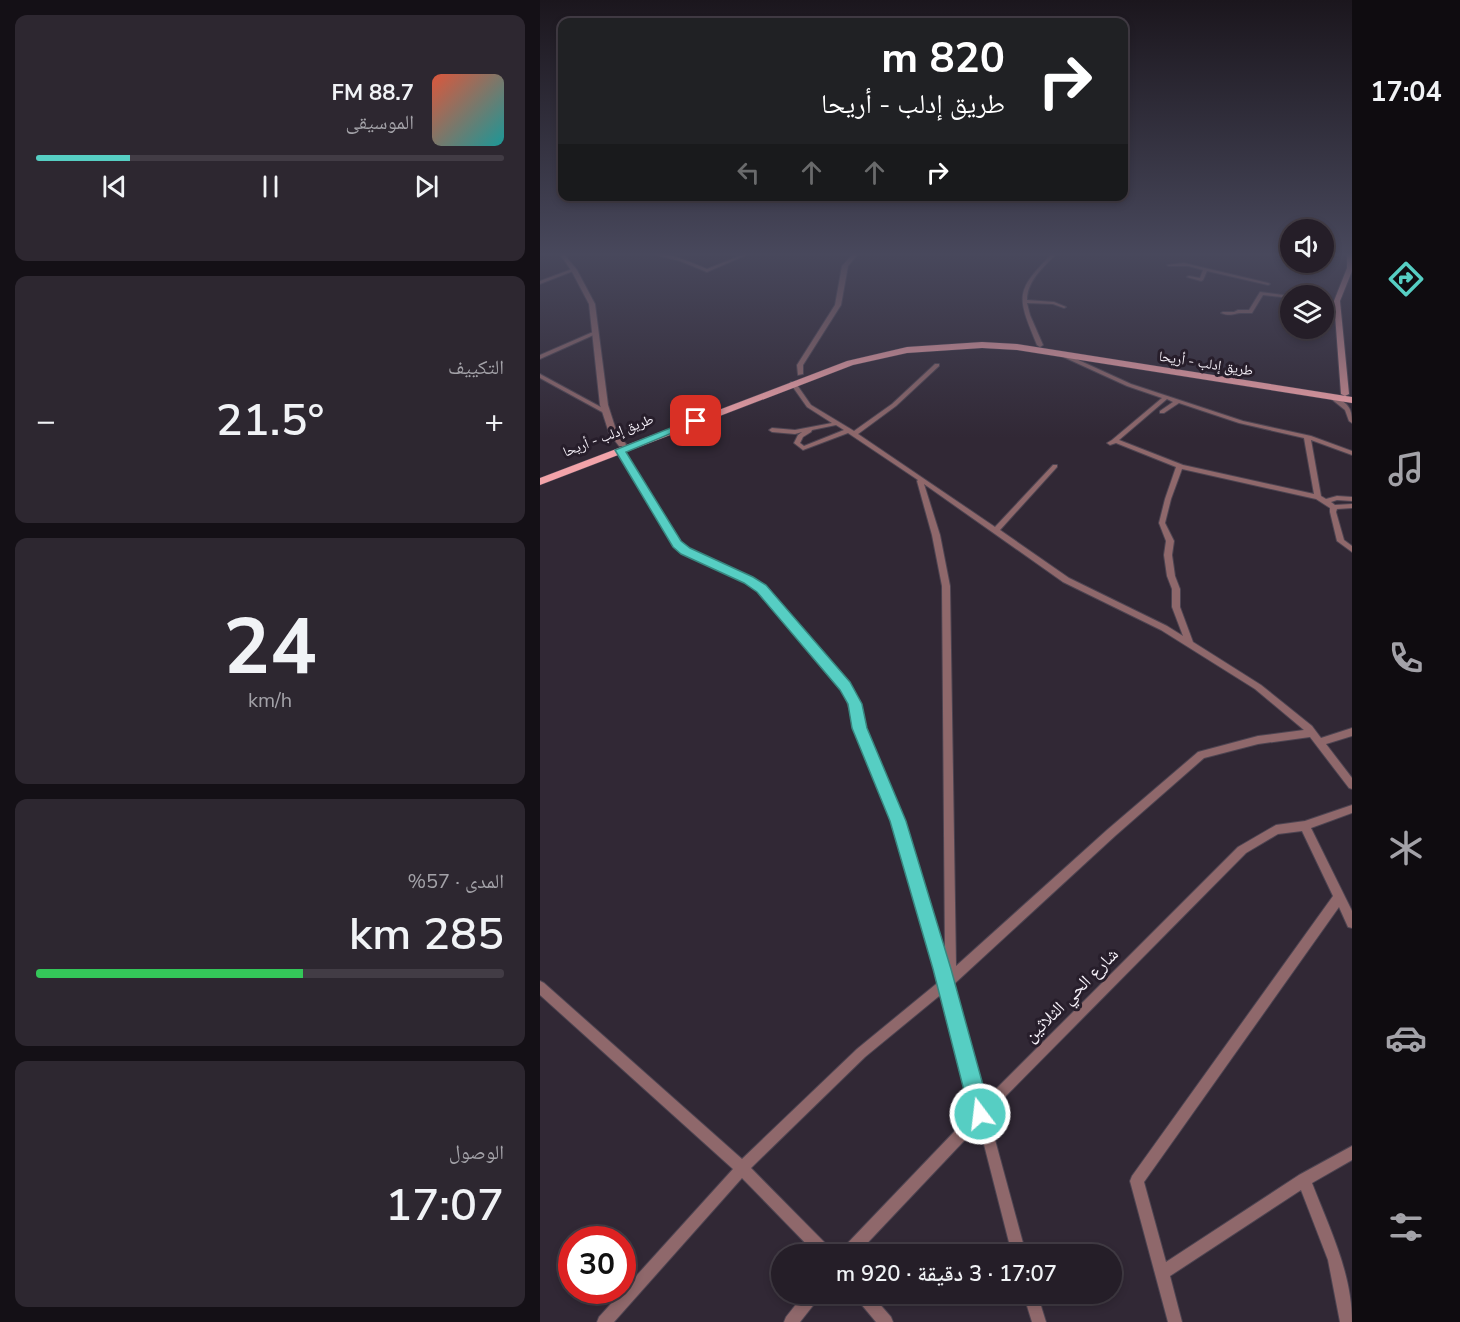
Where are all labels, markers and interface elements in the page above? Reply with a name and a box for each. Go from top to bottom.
text: 820 m [881,30,1005,87]
icon: right [1026,42,1104,120]
text: 17:04 [1370,74,1442,111]
text: 88.7 FM [332,78,414,108]
text: طريق إدلب - أريحا [821,86,1005,123]
text: الموسيقى [346,109,414,136]
icon: left [732,156,765,189]
icon: ahead [795,156,828,189]
icon: ahead [858,156,891,189]
icon: right [921,156,954,189]
icon: previous [98,170,131,203]
icon: pause [254,170,287,203]
icon: next [410,170,443,203]
map controls [1280,219,1334,339]
button: sound [1280,219,1334,273]
icon: directions [1385,258,1427,300]
button: layers [1280,285,1334,339]
street label: طريق إدلب - أريحا [1157,347,1255,380]
text: التكييف [448,354,504,381]
text: 21.5° [216,390,324,451]
pin [670,395,721,446]
text: − [36,399,56,444]
text: + [484,399,504,444]
icon: arrive [679,404,712,437]
street label: طريق إدلب - أريحا [560,410,656,461]
icon: music [1385,448,1427,490]
text: 24 [223,594,317,701]
icon: phone [1385,637,1427,679]
text: km/h [248,687,292,714]
icon: climate [1385,827,1427,869]
text: المدى · 57% [407,868,504,895]
text: 285 km [349,904,504,965]
street label: شارع الحي الثلاثين [1018,942,1125,1049]
icon: car [1385,1017,1427,1059]
position arrow [948,1082,1012,1146]
text: الوصول [449,1139,504,1166]
text: 17:07 [385,1175,504,1236]
icon: filters [1385,1206,1427,1248]
speed limit sign: 30 [558,1226,636,1304]
text: 17:07 · 3 دقيقة · 920 m [836,1259,1057,1289]

